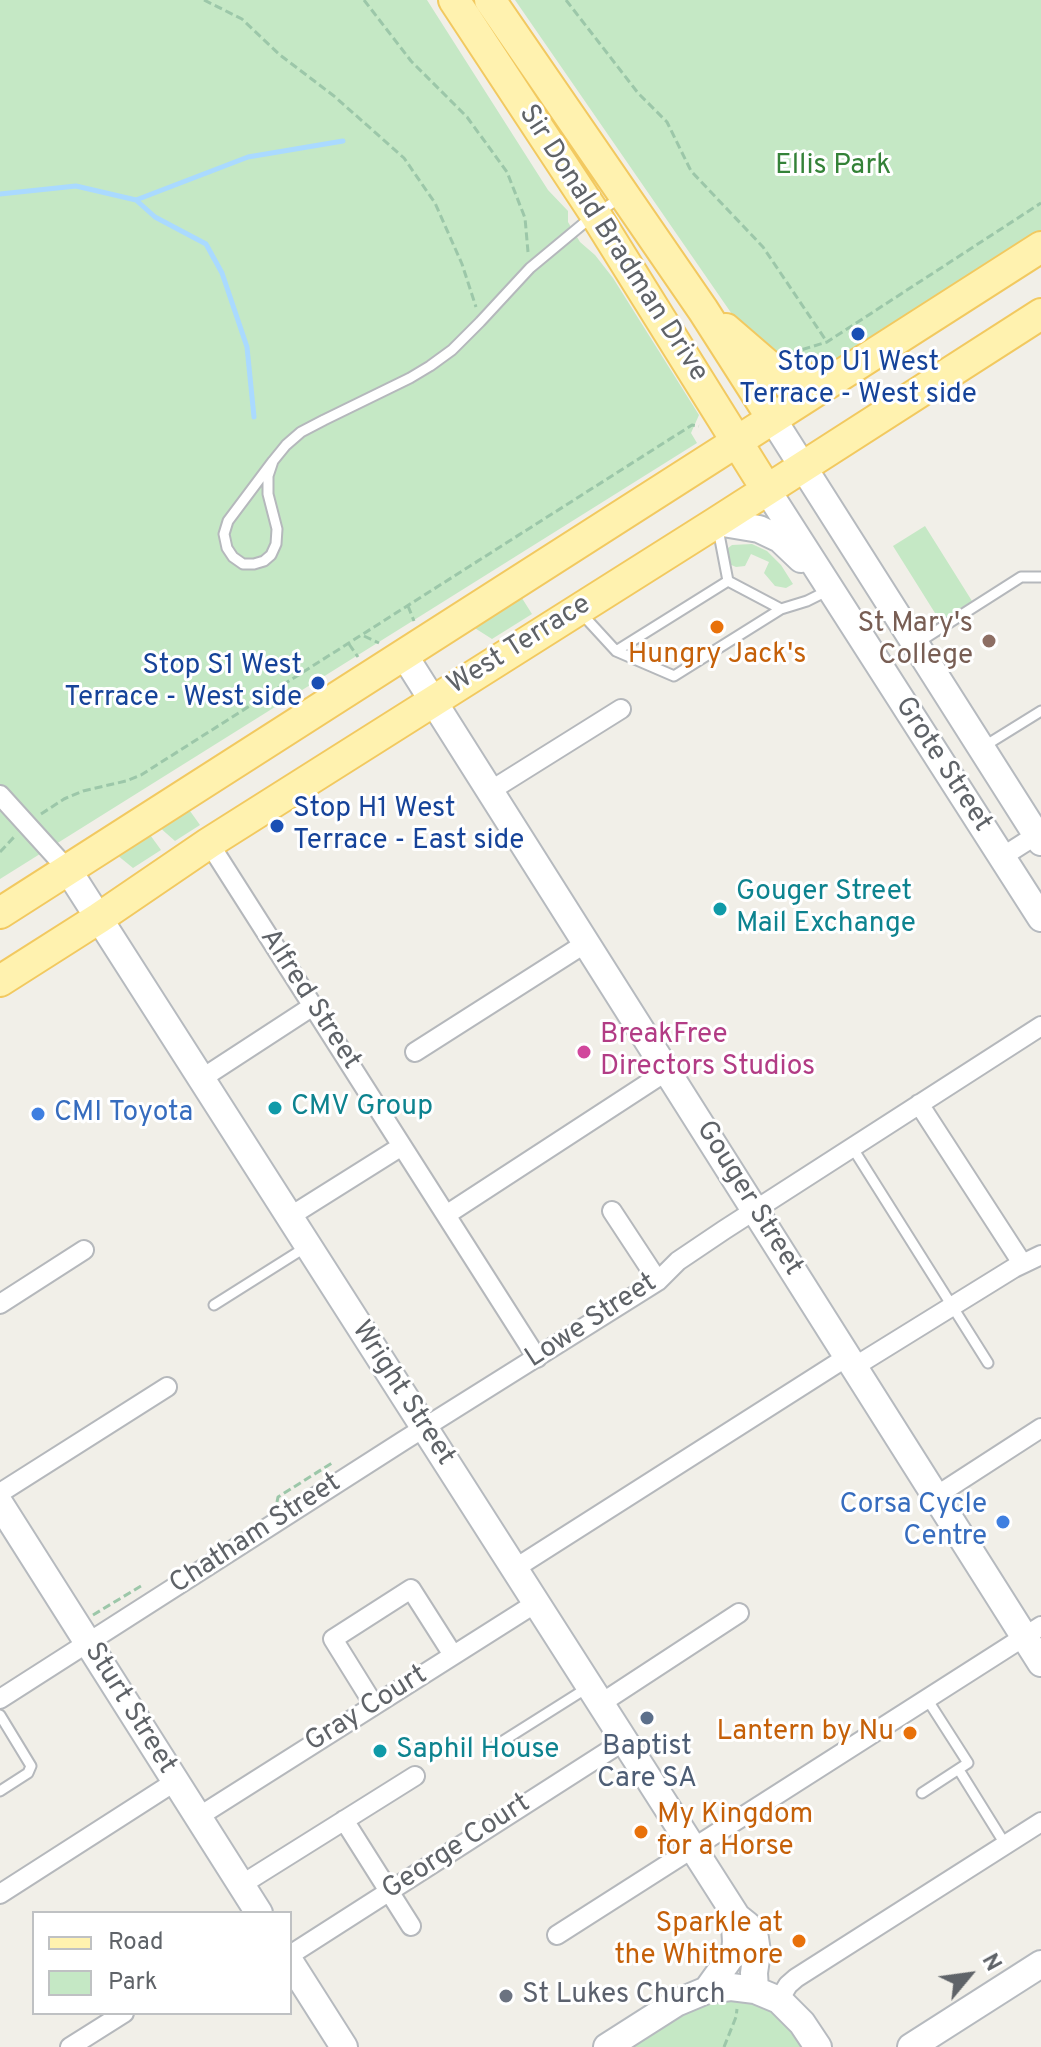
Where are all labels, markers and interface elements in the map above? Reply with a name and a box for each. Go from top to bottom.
street label: Sir Donald Bradman Drive [510,99,714,389]
park label: Ellis Park [775,150,891,184]
marker: Stop U1 West Terrace - West side [849,325,867,343]
place label: Stop U1 West Terrace - West side [739,347,977,413]
street label: West Terrace [442,589,598,703]
place label: St Mary's College [858,608,973,674]
marker: Hungry Jack's [708,618,726,636]
marker: St Mary's College [980,632,998,650]
place label: Hungry Jack's [628,639,806,673]
place label: Stop S1 West Terrace - West side [64,650,302,716]
marker: Stop S1 West Terrace - West side [309,674,327,692]
street label: Grote Street [886,691,998,839]
place label: Stop H1 West Terrace - East side [293,793,524,859]
marker: Stop H1 West Terrace - East side [268,817,286,835]
place label: Gouger Street Mail Exchange [736,876,916,942]
marker: Gouger Street Mail Exchange [711,900,729,918]
street label: Alfred Street [251,923,367,1077]
place label: BreakFree Directors Studios [600,1019,815,1085]
marker: BreakFree Directors Studios [575,1043,593,1061]
place label: CMV Group [291,1091,433,1125]
place label: CMI Toyota [54,1097,193,1131]
marker: CMV Group [266,1099,284,1117]
marker: CMI Toyota [29,1105,47,1123]
street label: Gouger Street [687,1115,809,1283]
street label: Lowe Street [520,1267,664,1377]
street label: Wright Street [343,1316,461,1472]
street label: Chatham Street [164,1467,348,1603]
place label: Corsa Cycle Centre [840,1489,987,1555]
marker: Corsa Cycle Centre [994,1513,1012,1531]
street label: Sturt Street [76,1637,182,1781]
street label: Gray Court [300,1659,434,1761]
marker: Baptist Care SA [638,1709,656,1727]
place label: Lantern by Nu [717,1716,894,1750]
marker: Lantern by Nu [901,1724,919,1742]
place label: Baptist Care SA [597,1731,697,1797]
place label: Saphil House [396,1734,559,1768]
marker: Saphil House [371,1742,389,1760]
street label: George Court [377,1788,537,1908]
place label: My Kingdom for a Horse [657,1799,813,1865]
marker: My Kingdom for a Horse [632,1823,650,1841]
place label: Sparkle at the Whitmore [614,1908,783,1974]
legend [32,1911,292,2015]
text: Road [108,1928,164,1958]
marker: Sparkle at the Whitmore [790,1932,808,1950]
north arrow [929,1935,1009,2015]
text: N [975,1950,1006,1977]
text: Park [108,1968,158,1998]
place label: St Lukes Church [522,1979,725,2013]
marker: St Lukes Church [497,1987,515,2005]

